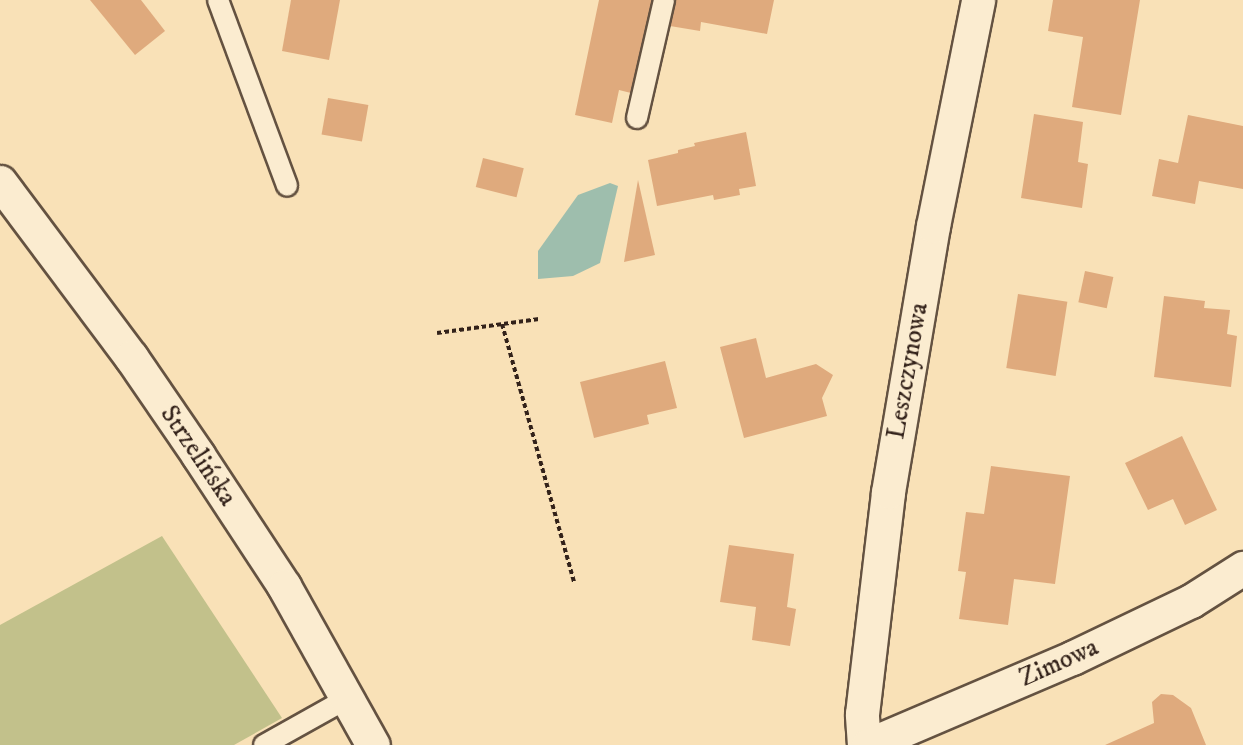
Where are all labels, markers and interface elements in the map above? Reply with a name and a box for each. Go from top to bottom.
street label: Leszczynowa [881,300,935,442]
street label: Strzelińska [153,400,243,512]
street label: Zimowa [1015,632,1103,694]

